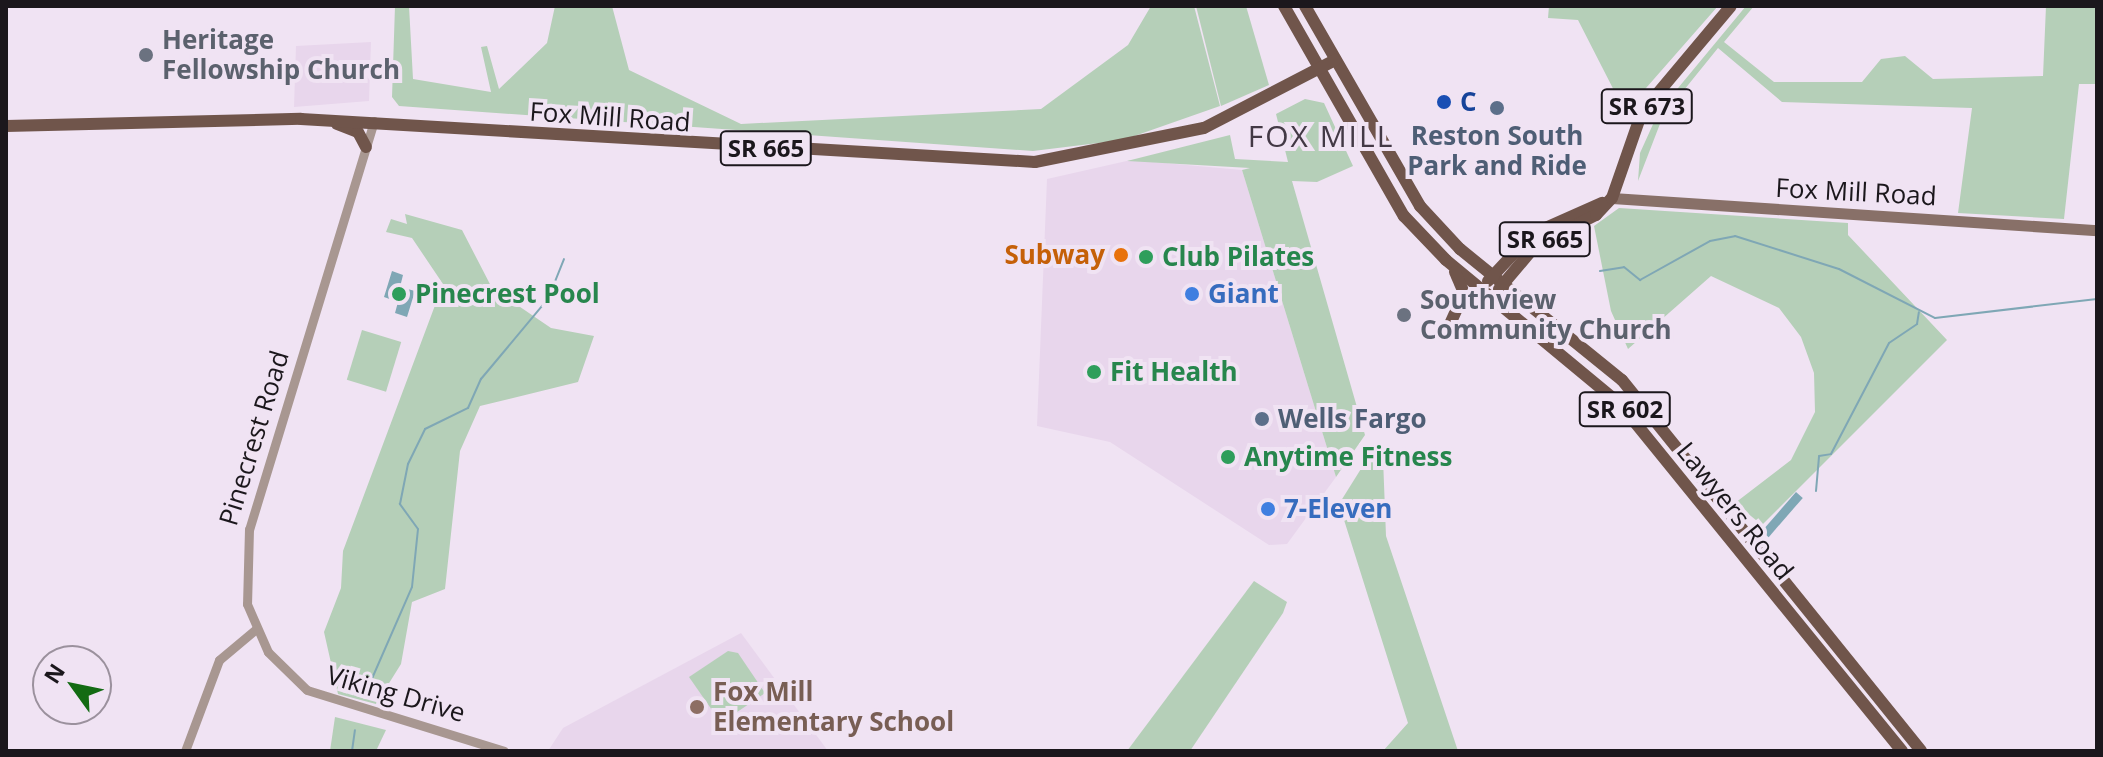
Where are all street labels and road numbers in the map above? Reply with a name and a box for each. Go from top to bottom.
road number: SR 673 [1599,86,1695,126]
street label: Fox Mill Road [528,96,692,138]
road number: SR 665 [718,128,814,168]
street label: Fox Mill Road [1775,172,1937,212]
road number: SR 665 [1497,219,1593,259]
street label: Pinecrest Road [213,347,295,529]
road number: SR 602 [1577,389,1673,429]
street label: Lawyers Road [1670,436,1800,586]
street label: Viking Drive [323,659,469,729]

